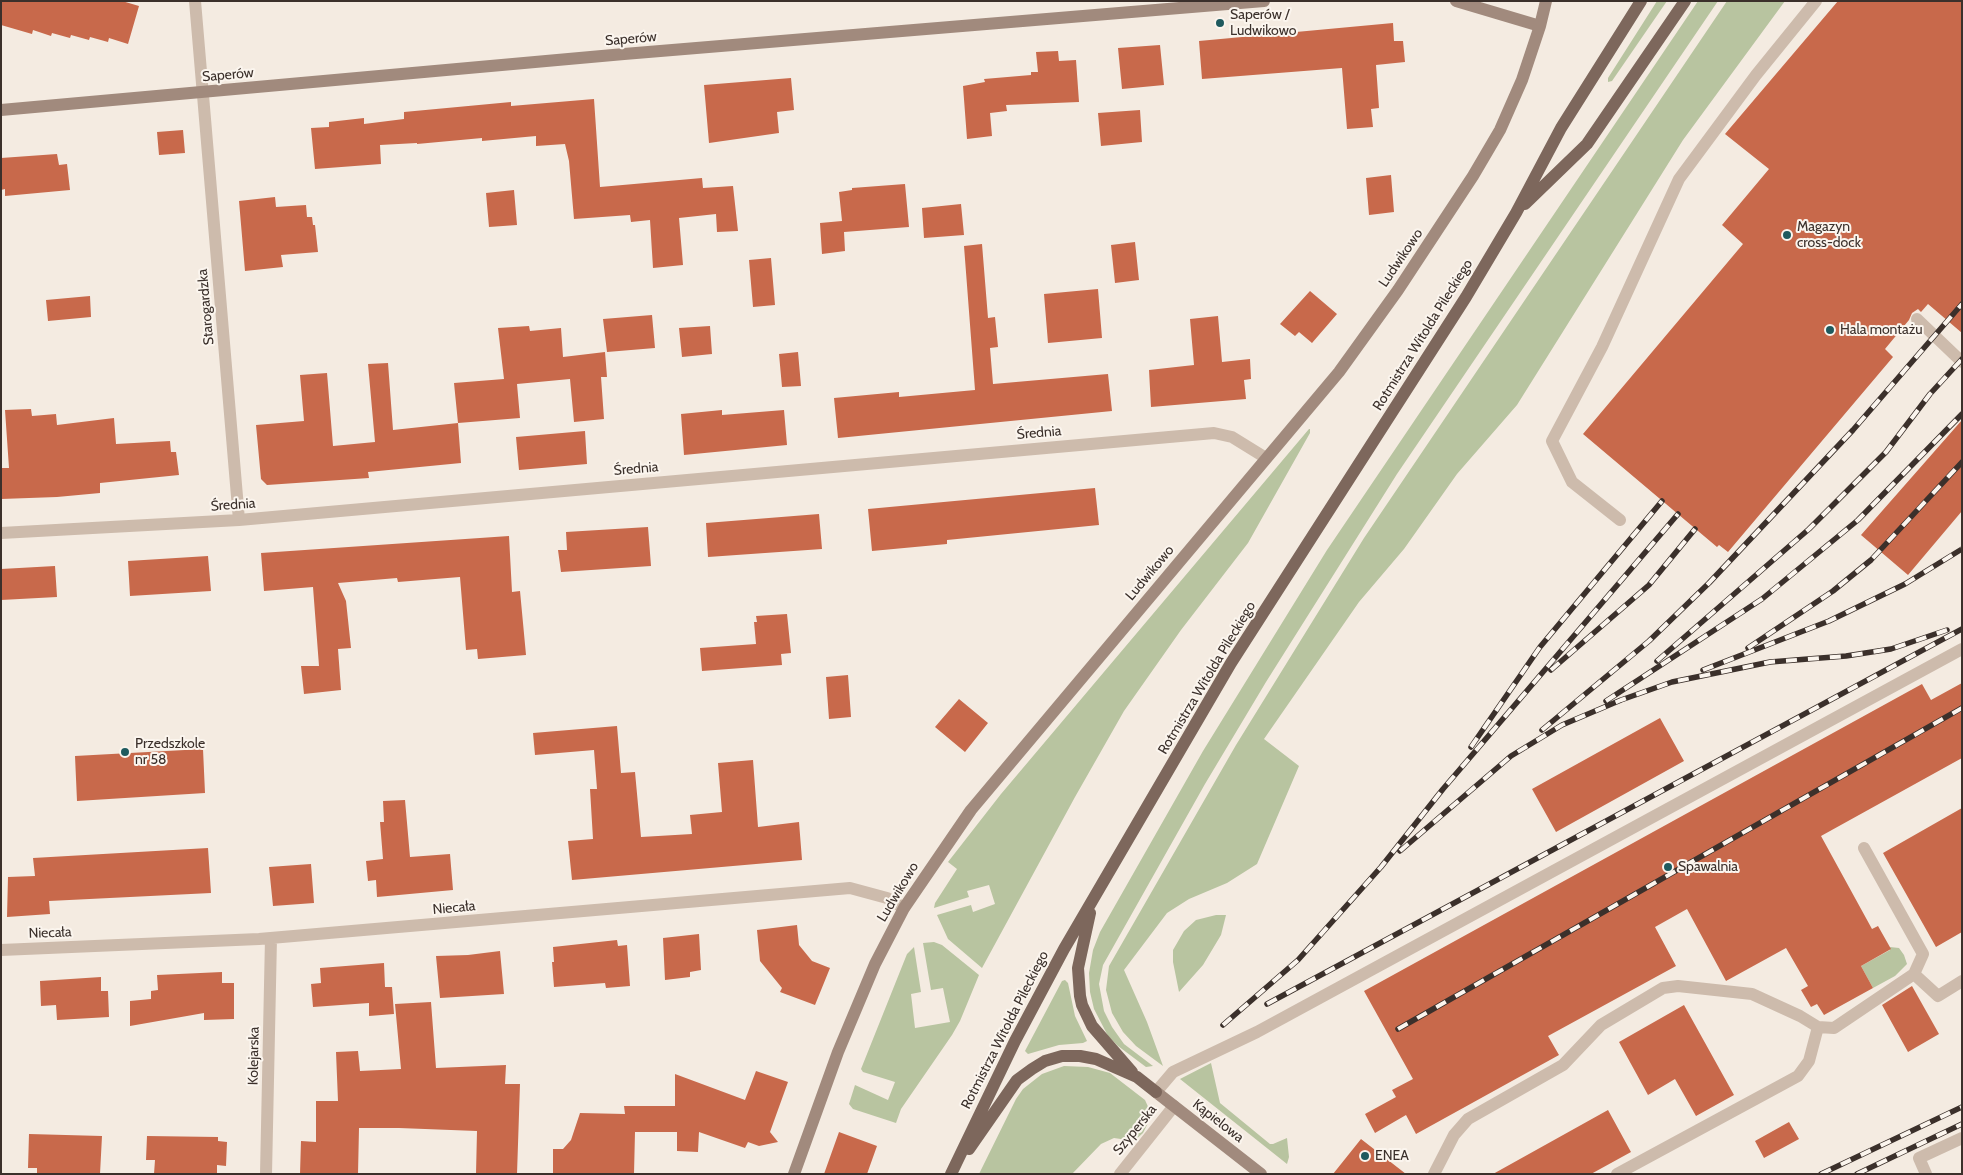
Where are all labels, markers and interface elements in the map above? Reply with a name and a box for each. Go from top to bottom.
place label: Saperów / Ludwikowo [1230,7,1297,40]
marker: Saperów / Ludwikowo [1214,17,1226,29]
street label: Saperów [604,28,658,50]
street label: Saperów [201,64,255,86]
place label: Magazyn cross-dock [1797,219,1861,252]
street label: Ludwikowo [1375,226,1427,290]
marker: Magazyn cross-dock [1781,229,1793,241]
street label: Rotmistrza Witolda Pileckiego [1369,256,1477,414]
street label: Starogardzka [194,268,218,346]
place label: Hala montażu [1840,322,1923,338]
marker: Hala montażu [1824,324,1836,336]
street label: Średnia [1016,423,1062,443]
street label: Średnia [613,459,659,479]
street label: Średnia [210,495,256,515]
street label: Ludwikowo [1122,542,1178,604]
street label: Rotmistrza Witolda Pileckiego [1155,599,1259,757]
place label: Przedszkole nr 58 [135,736,205,769]
marker: Przedszkole nr 58 [119,746,131,758]
street label: Ludwikowo [874,859,922,925]
place label: Spawalnia [1678,859,1738,875]
marker: Spawalnia [1662,861,1674,873]
street label: Niecała [432,898,476,918]
street label: Niecała [28,924,72,942]
street label: Rotmistrza Witolda Pileckiego [958,948,1052,1112]
street label: Kolejarska [245,1027,263,1085]
street label: Kąpielowa [1189,1096,1247,1146]
street label: Szyperska [1110,1101,1160,1159]
place label: ENEA [1375,1148,1409,1164]
marker: ENEA [1359,1150,1371,1162]

